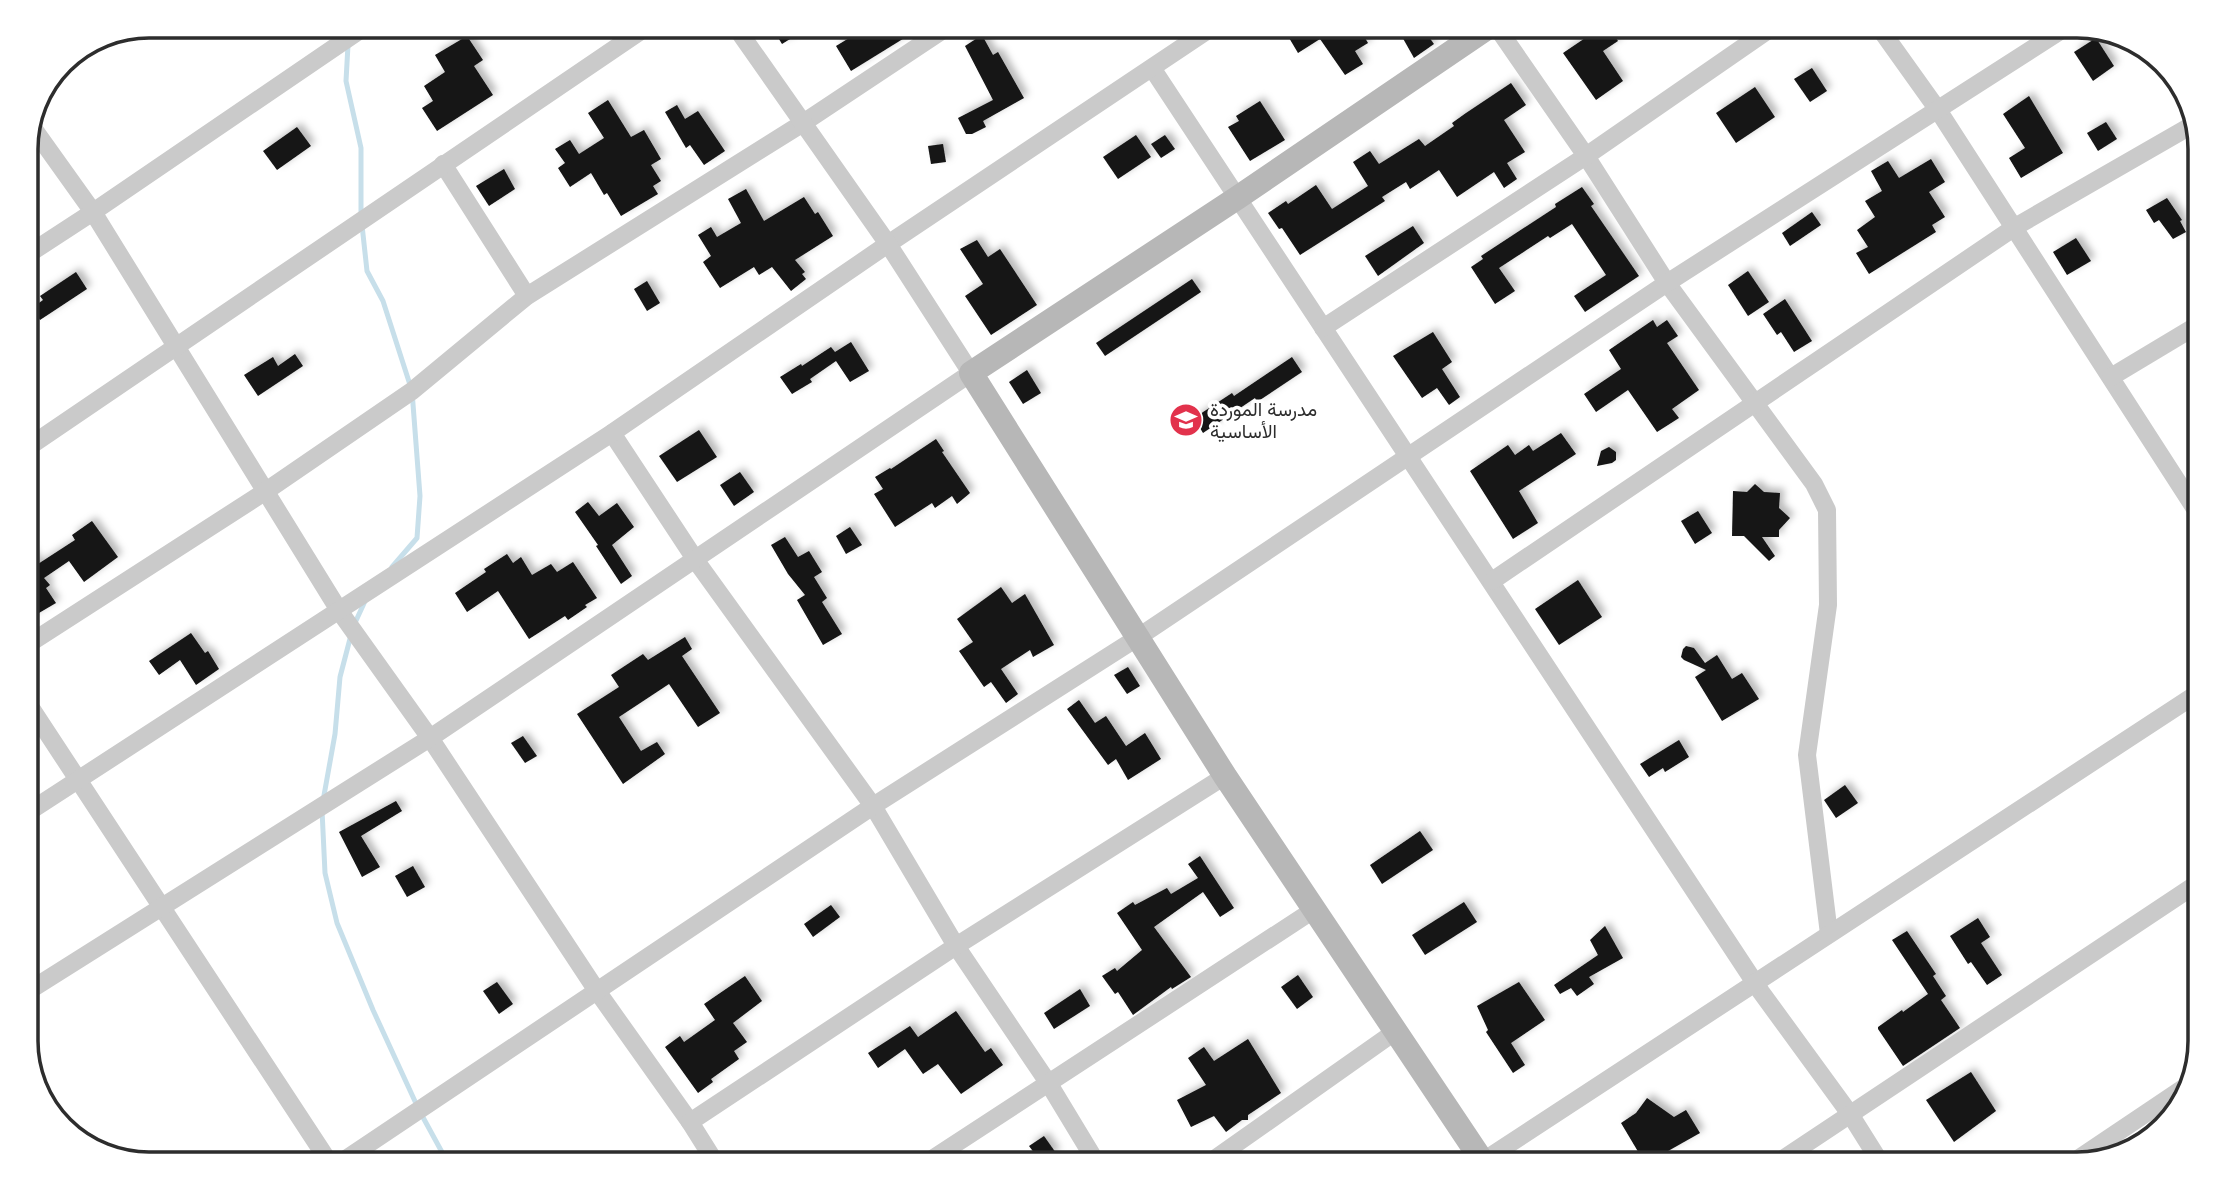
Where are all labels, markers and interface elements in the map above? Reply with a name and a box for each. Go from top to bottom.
place label: مدرسة الموردة الأساسية [1210,398,1317,443]
school or university icon: مدرسة الموردة الأساسية [1167,401,1205,439]

